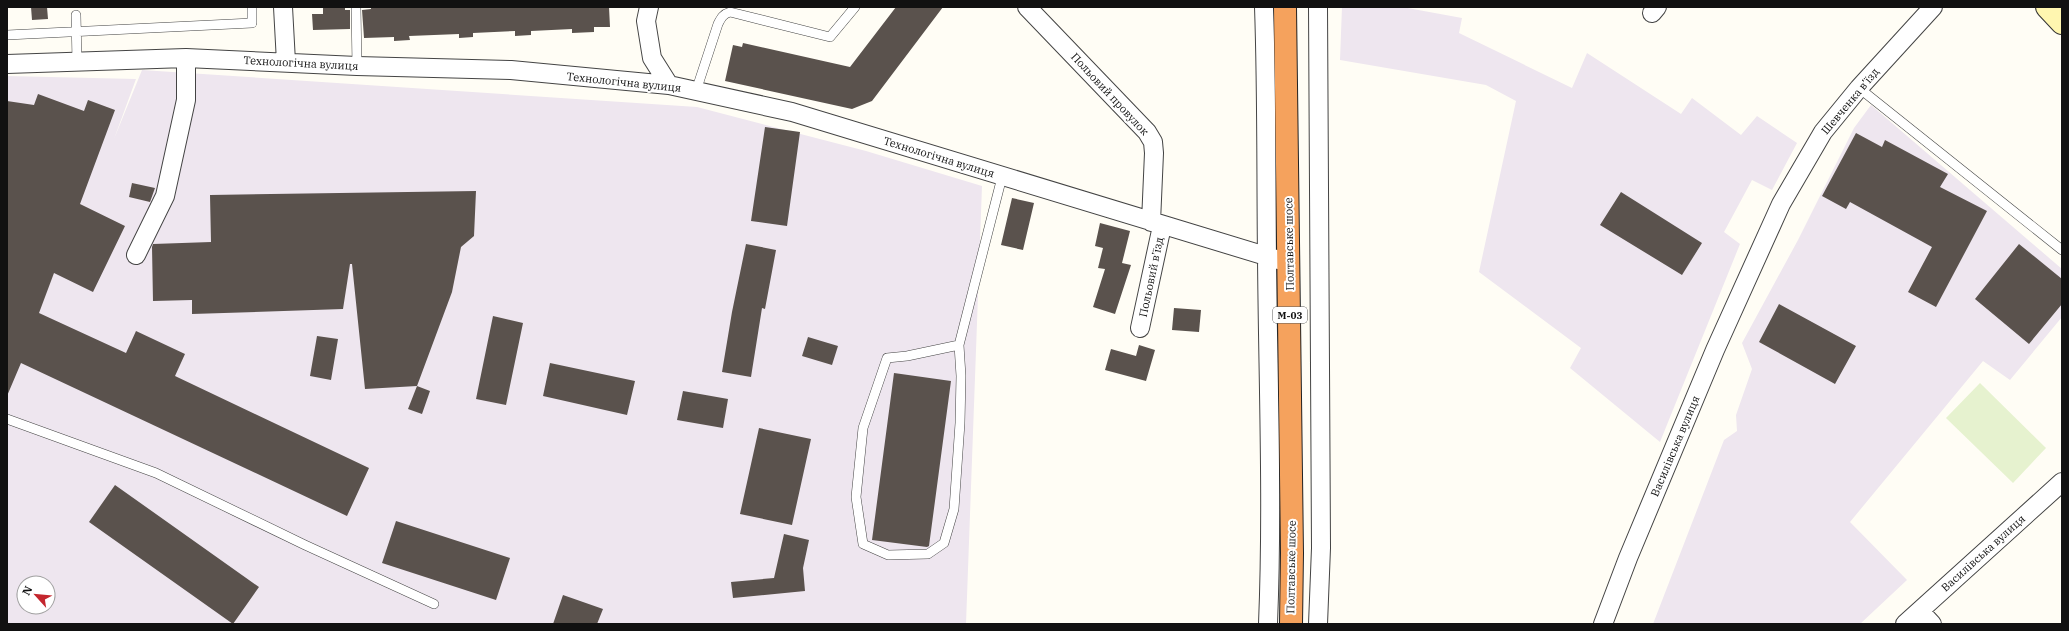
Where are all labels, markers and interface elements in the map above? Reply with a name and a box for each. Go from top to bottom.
street label: Польовий провулок [1068,50,1152,139]
street label: Технологічна вулиця [243,53,359,73]
street label: Шевченка в’їзд [1818,65,1882,137]
street label: Технологічна вулиця [566,69,682,95]
street label: Технологічна вулиця [882,133,996,181]
street label: Полтавське шосе [1281,197,1297,291]
street label: Польовий в’їзд [1136,235,1166,318]
road number: М-03 [1273,307,1307,323]
street label: Василівська вулиця [1647,393,1703,499]
street label: Василівська вулиця [1938,512,2028,594]
street label: Полтавське шосе [1283,520,1299,614]
north arrow [16,575,56,615]
text: N [19,583,35,598]

